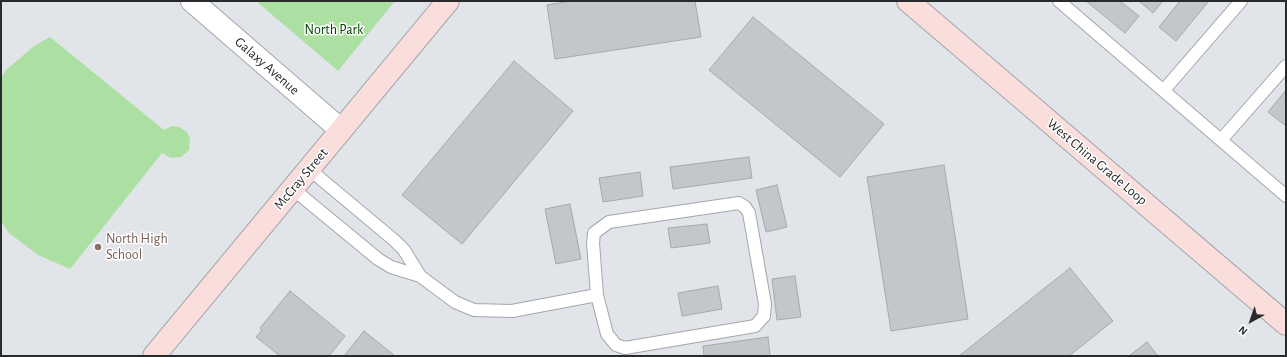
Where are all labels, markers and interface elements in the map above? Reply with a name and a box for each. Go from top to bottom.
park label: North Park [305,22,363,38]
street label: Galaxy Avenue [231,33,303,99]
street label: West China Grade Loop [1043,115,1151,209]
street label: McCray Street [270,145,332,213]
place label: North High School [106,231,168,264]
marker: North High School [93,242,103,252]
north arrow [1231,301,1271,341]
text: N [1236,324,1249,337]

